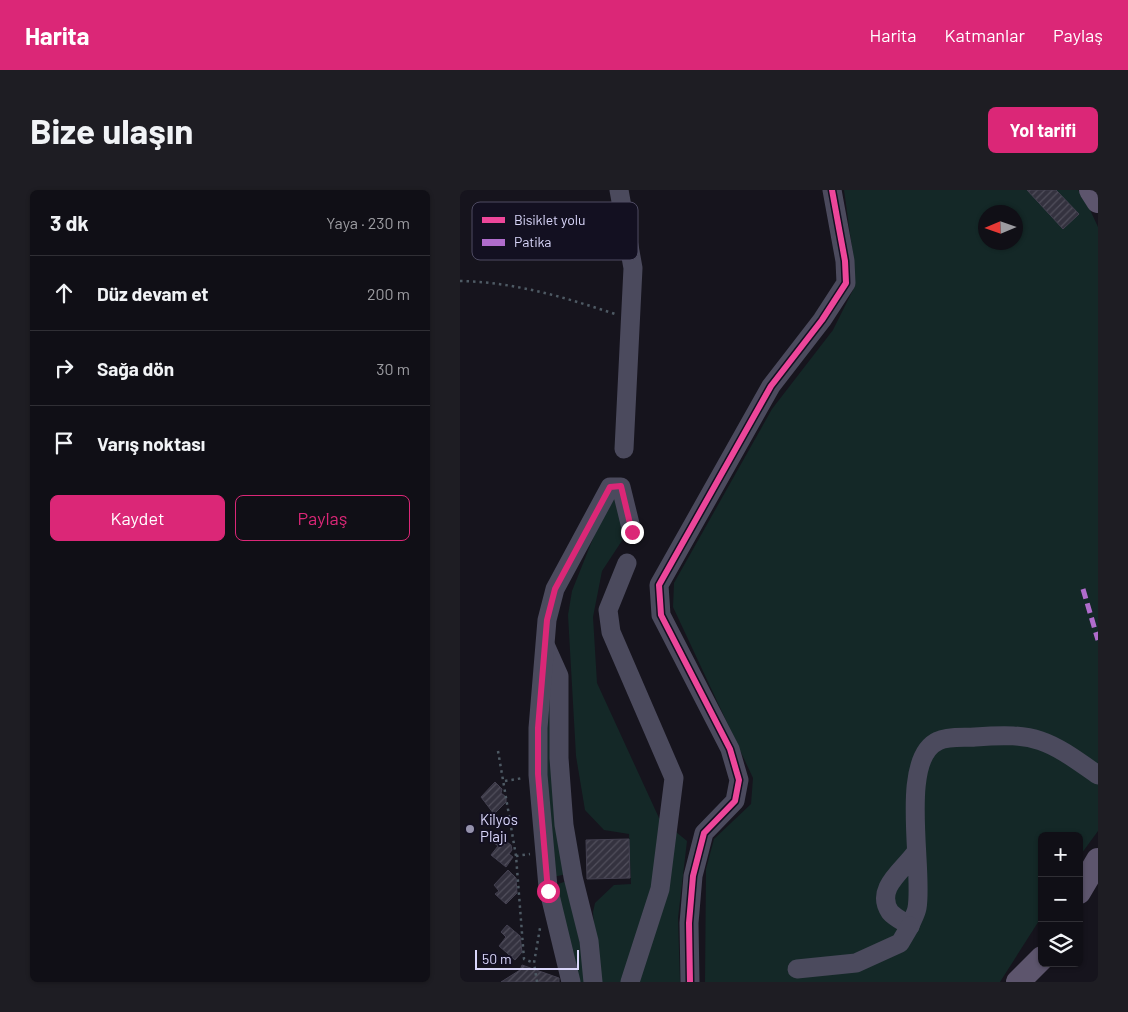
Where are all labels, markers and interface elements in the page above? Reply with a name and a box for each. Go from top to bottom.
text: Harita [25,21,89,50]
text: Harita [869,24,917,46]
text: Katmanlar [945,24,1025,46]
text: Paylaş [1053,24,1103,46]
button: Yol tarifi [988,107,1098,153]
text: Bize ulaşın [30,109,193,151]
legend [472,202,638,260]
north arrow [978,205,1023,250]
text: 3 dk [50,210,89,235]
text: Bisiklet yolu [514,211,586,228]
text: Yaya · 230 m [326,213,410,232]
text: Patika [514,233,551,250]
icon: ahead [50,279,78,307]
text: Düz devam et [97,282,209,305]
text: 200 m [367,284,410,303]
icon: right [50,354,78,382]
text: Sağa dön [97,357,174,380]
text: 30 m [376,359,410,378]
icon: arrive [50,429,78,457]
text: Varış noktası [97,432,205,455]
button: Kaydet [50,495,225,541]
button: Paylaş [235,495,410,541]
route end [621,521,644,544]
place label: Kilyos Plajı [480,810,518,845]
marker: Kilyos Plajı [464,823,476,835]
map controls [1038,832,1083,967]
button: + [1038,832,1083,877]
button: − [1038,877,1083,922]
route start [537,880,560,903]
button: layers [1038,922,1083,967]
scale bar [475,947,579,970]
text: 50 m [482,950,511,967]

